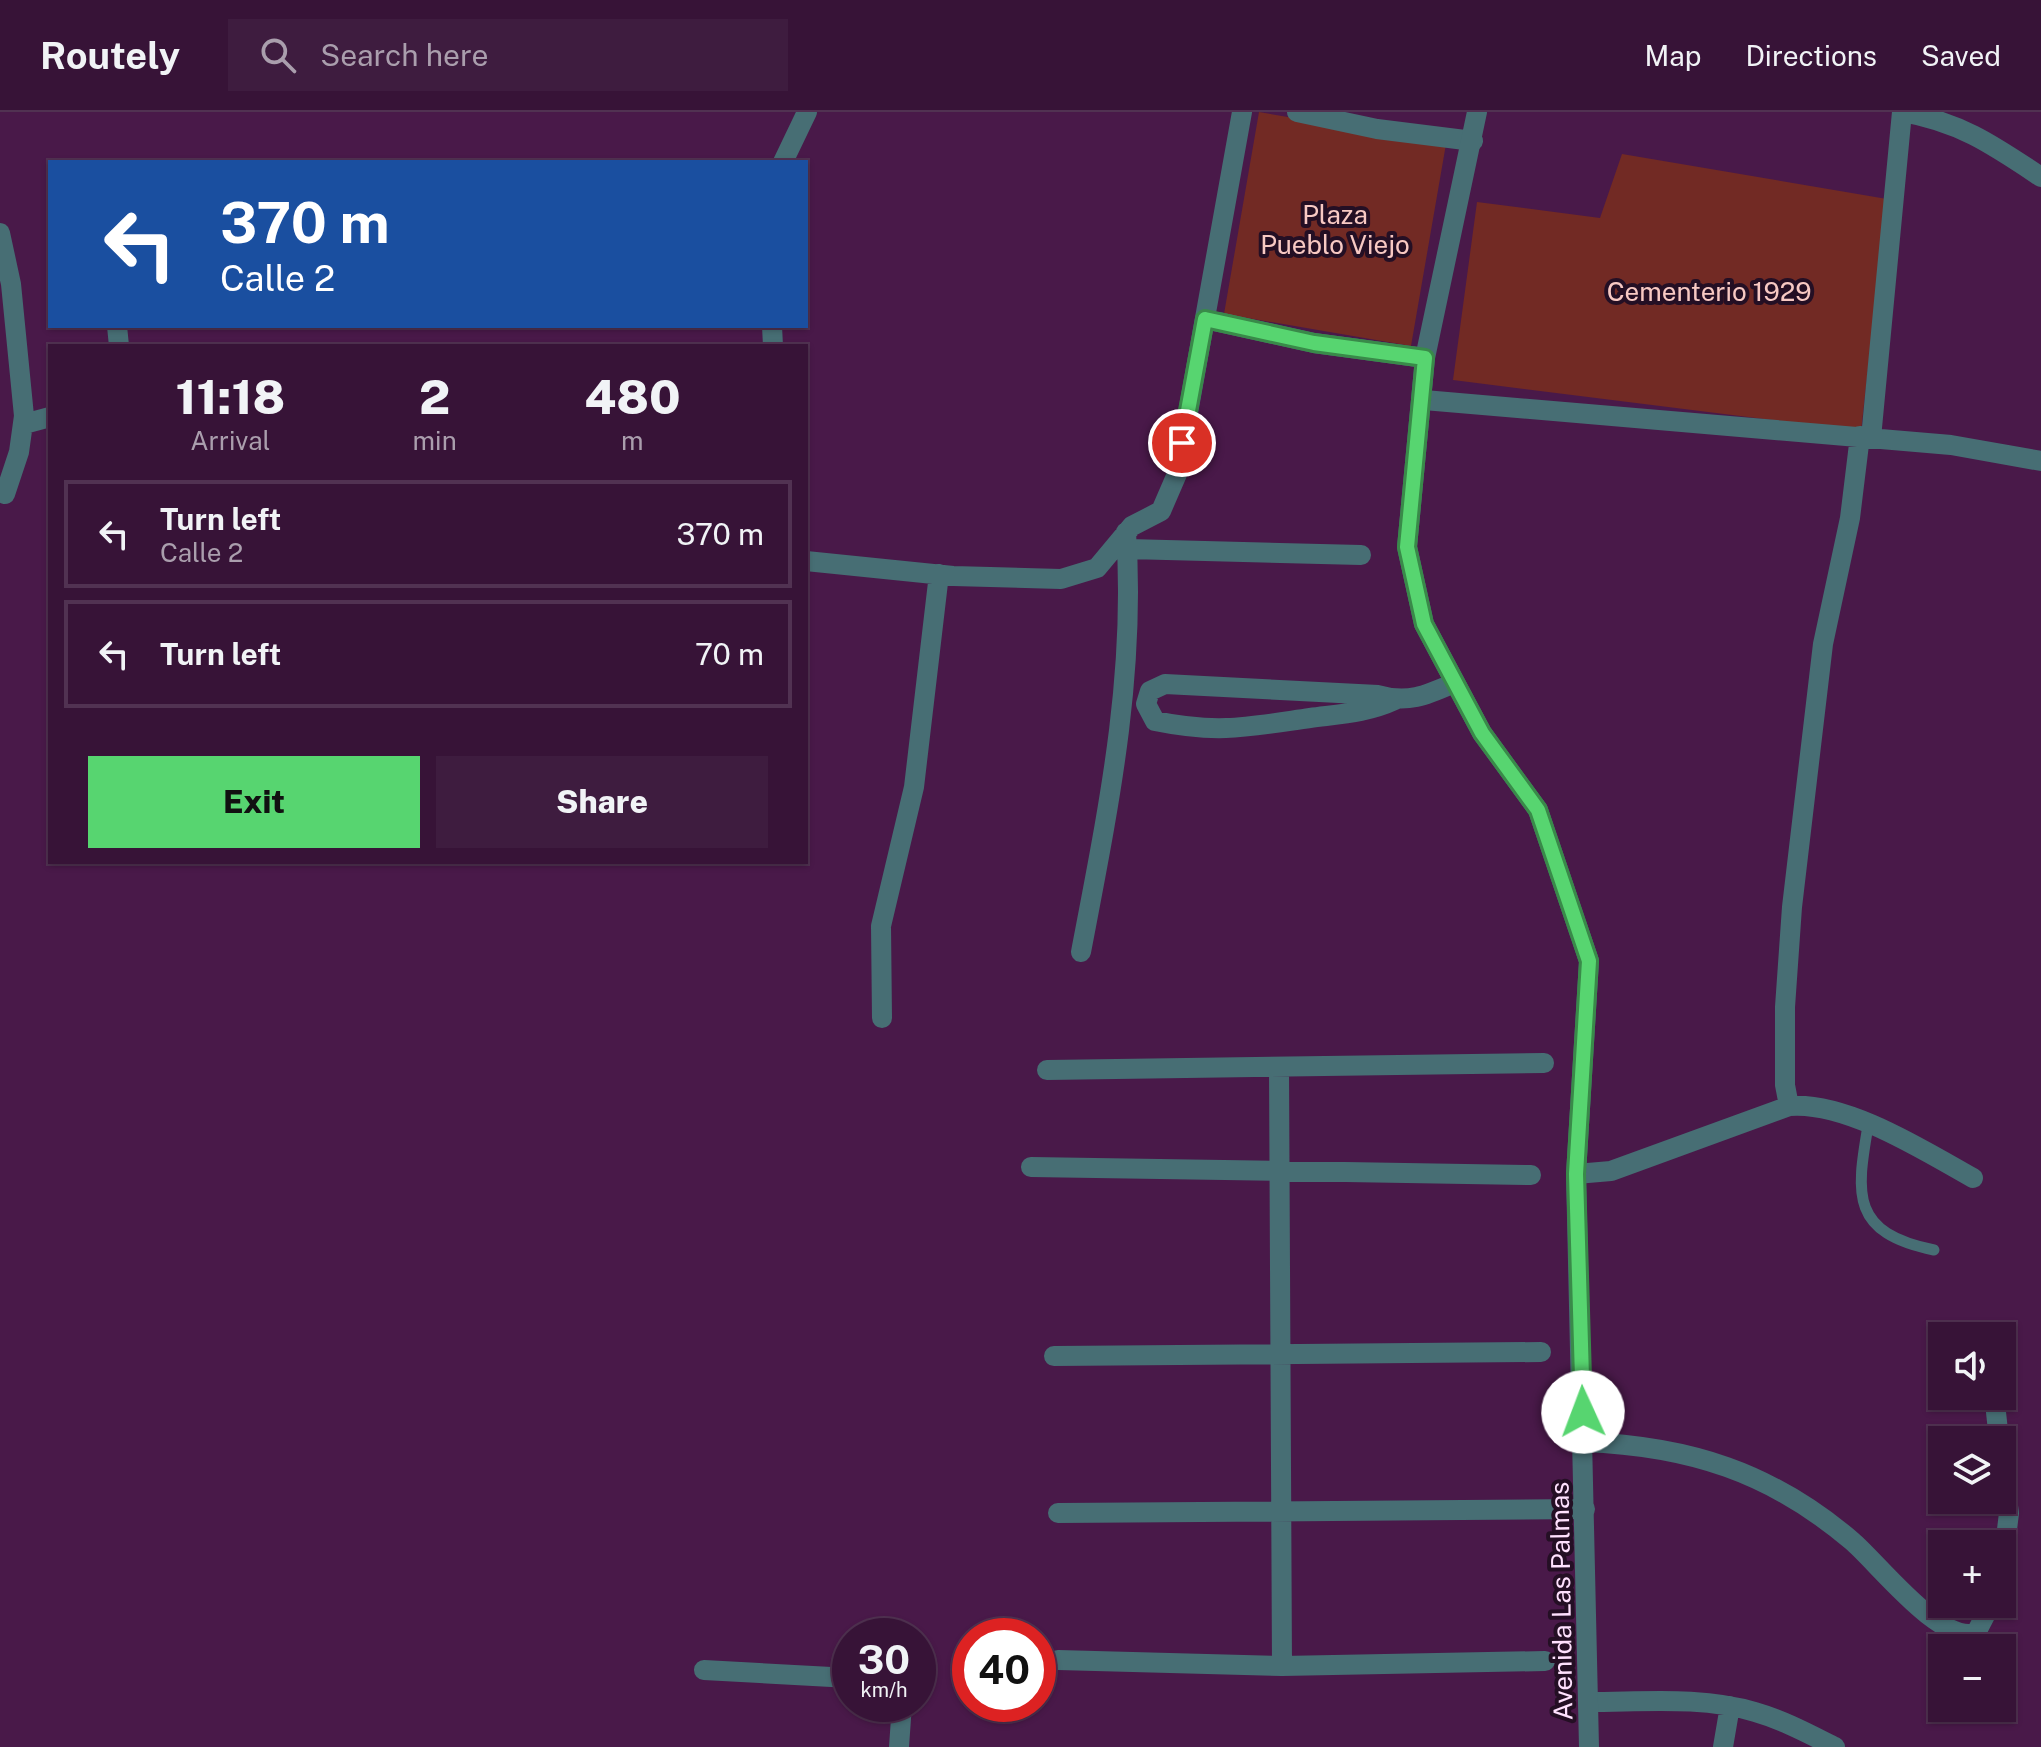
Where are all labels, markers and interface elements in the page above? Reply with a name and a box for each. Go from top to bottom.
search box [228,19,788,91]
text: Routely [40,33,180,78]
icon: search [256,33,300,77]
text: Search here [320,37,489,73]
text: Map [1645,39,1701,72]
text: Directions [1745,39,1877,72]
text: Saved [1921,39,2001,72]
text: 370 m [220,190,390,256]
icon: left [88,192,192,296]
park label: Plaza Pueblo Viejo [1260,199,1410,260]
text: Calle 2 [220,257,335,299]
park label: Cementerio 1929 [1607,276,1811,307]
text: 11:18 [175,368,285,425]
text: 2 [419,368,450,425]
text: 480 [584,368,681,425]
pin [1148,409,1216,477]
icon: arrive [1160,421,1204,465]
text: Arrival [190,425,270,456]
text: min [413,425,457,456]
text: m [621,425,644,456]
text: Turn left [160,501,281,537]
icon: left [92,512,136,556]
text: 370 m [677,516,764,552]
text: Calle 2 [160,537,243,568]
icon: left [92,632,136,676]
text: Turn left [160,636,281,672]
text: 70 m [695,636,764,672]
button: Exit [88,756,420,848]
button: Share [436,756,768,848]
map controls [1928,1322,2016,1722]
button: sound [1928,1322,2016,1410]
position arrow [1541,1370,1625,1454]
button: layers [1928,1426,2016,1514]
street label: Avenida Las Palmas [1543,1481,1579,1721]
button: + [1928,1530,2016,1618]
speed limit sign: 40 [952,1618,1056,1722]
button: − [1928,1634,2016,1722]
text: 30 [858,1636,910,1683]
text: km/h [860,1678,908,1702]

